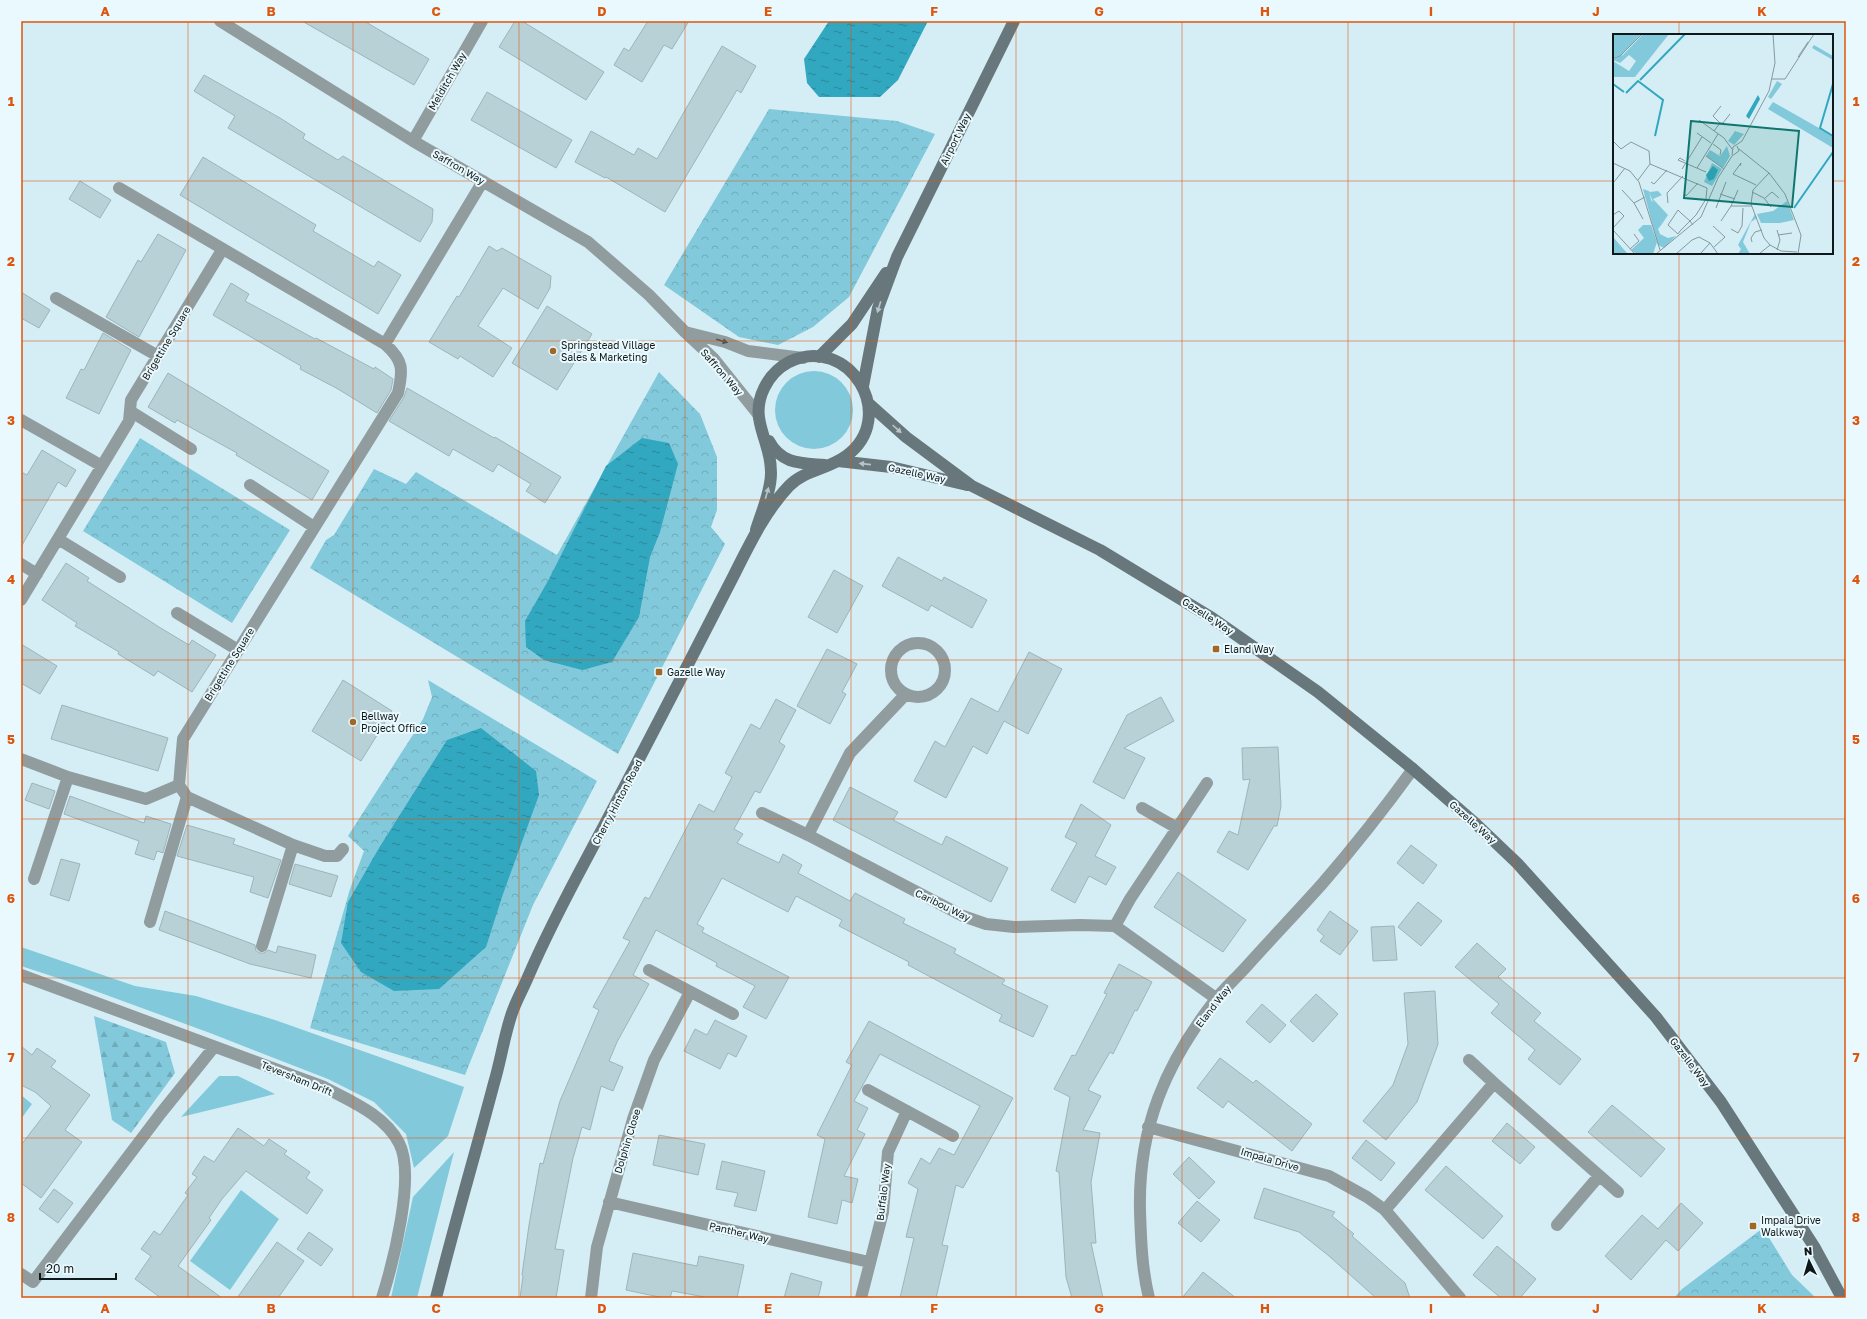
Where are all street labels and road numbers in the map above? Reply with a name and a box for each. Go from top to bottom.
street label: Melditch Way [426,50,469,112]
street label: Airport Way [937,111,973,167]
street label: Saffron Way [431,147,488,187]
street label: Brigettine Square [139,304,193,382]
street label: Saffron Way [698,346,746,398]
street label: Gazelle Way [887,461,947,485]
street label: Gazelle Way [1180,595,1236,637]
street label: Brigettine Square [202,625,256,703]
street label: Cherry Hinton Road [590,757,644,847]
street label: Gazelle Way [1447,798,1499,846]
street label: Caribou Way [913,886,973,924]
street label: Eland Way [1193,982,1233,1029]
street label: Gazelle Way [1668,1035,1713,1089]
street label: Teversham Drift [260,1058,334,1098]
street label: Dolphin Close [611,1107,643,1175]
street label: Impala Drive [1240,1145,1301,1173]
street label: Buffalo Way [874,1162,893,1221]
street label: Panther Way [708,1219,770,1245]

